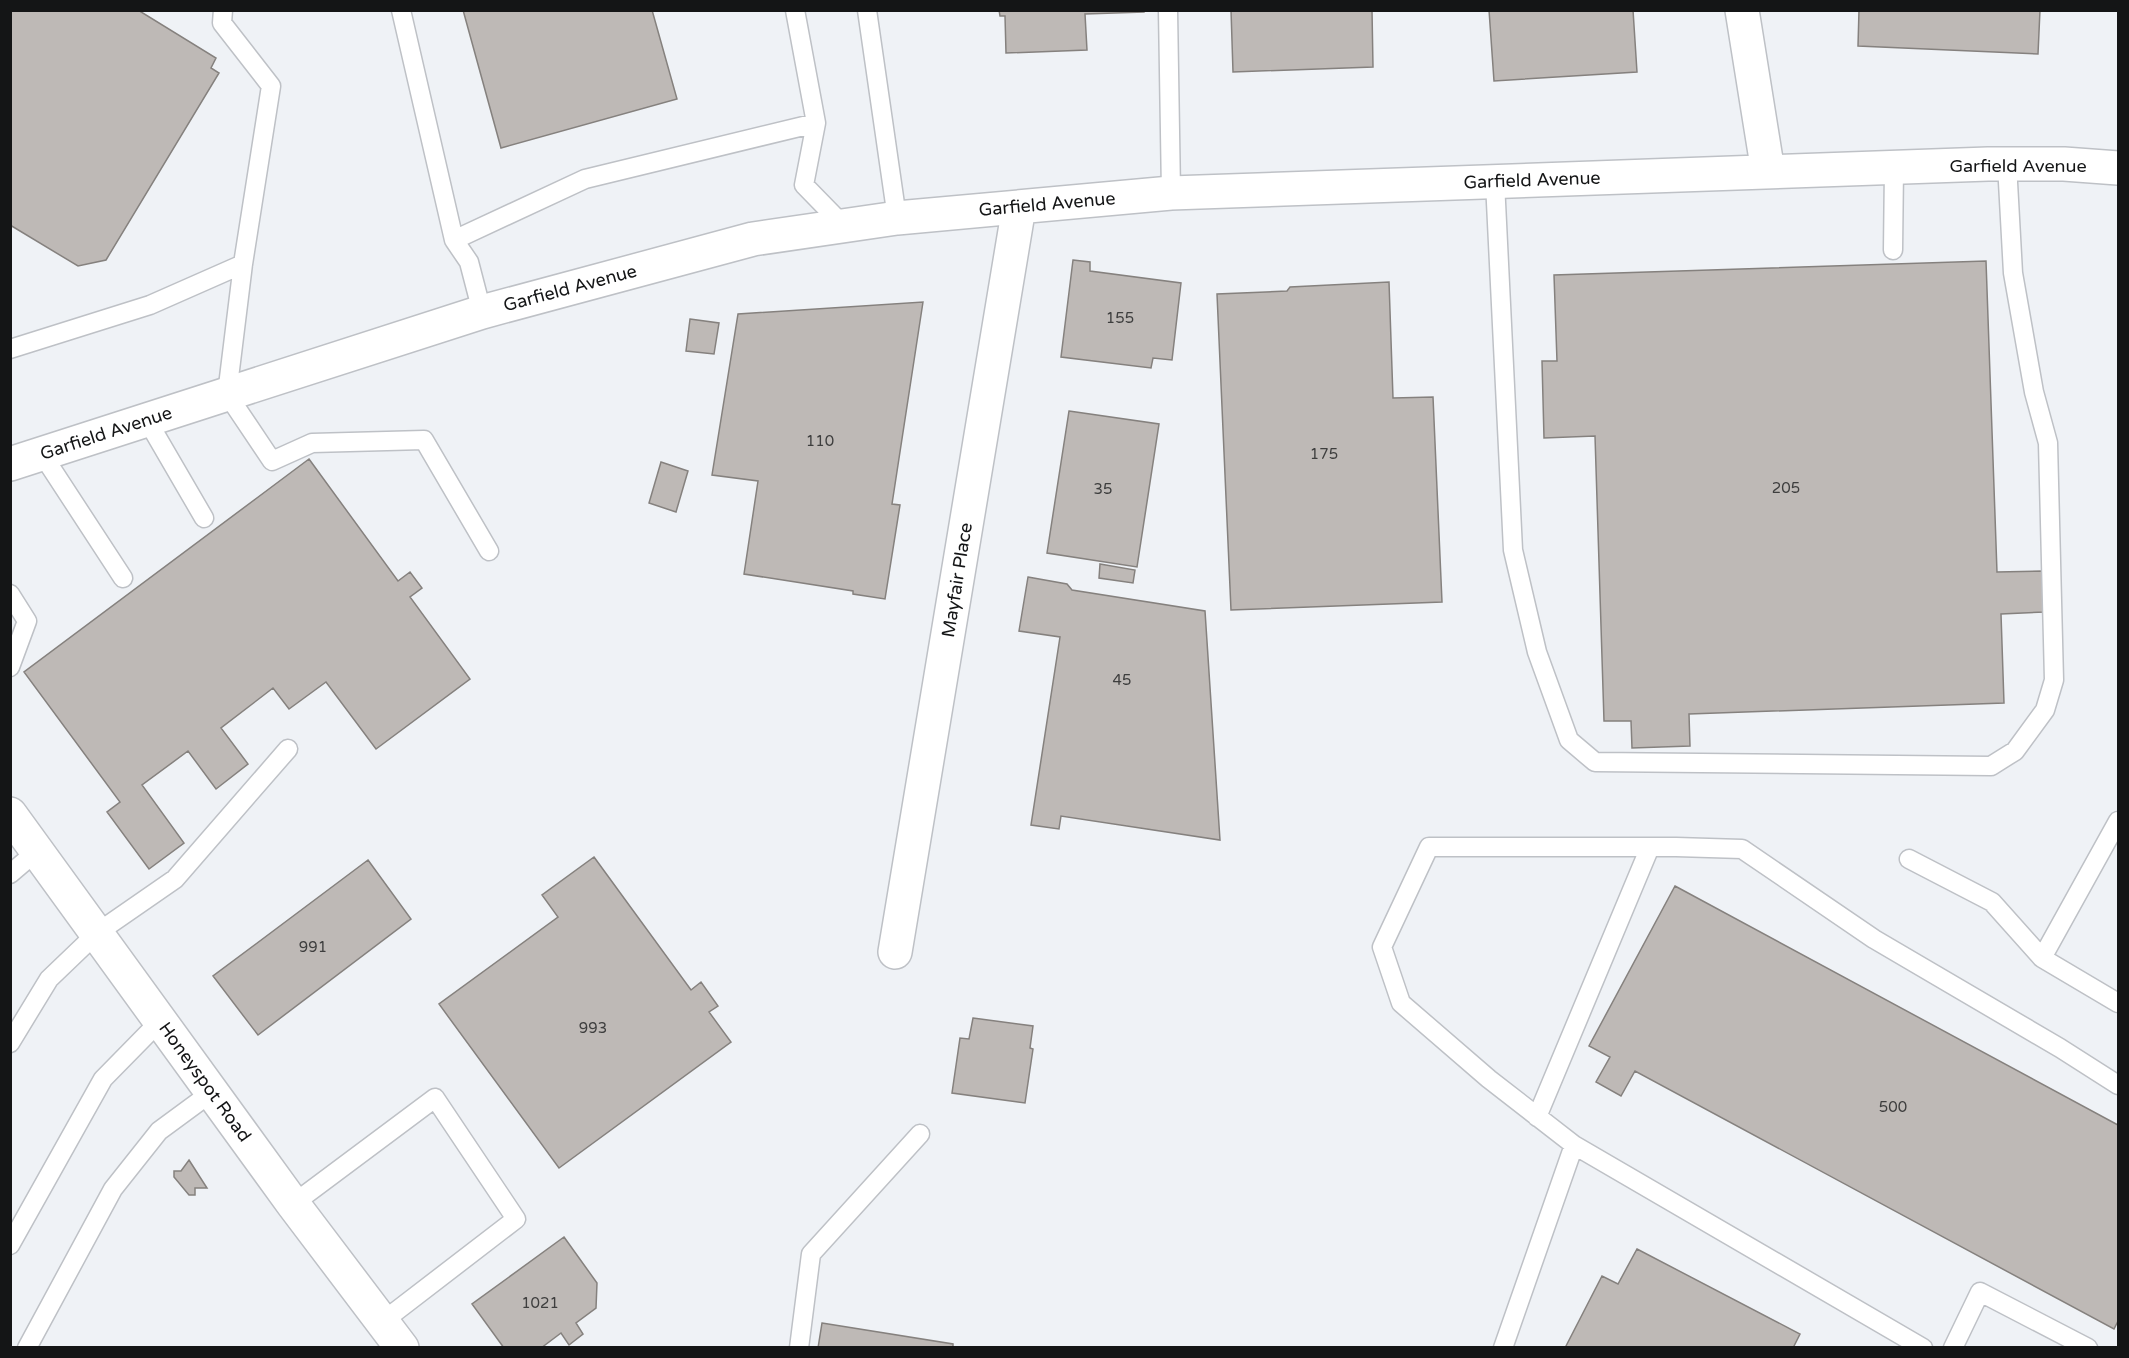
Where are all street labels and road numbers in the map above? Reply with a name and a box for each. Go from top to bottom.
street label: Garfield Avenue [1949,155,2087,177]
street label: Garfield Avenue [1463,167,1601,193]
street label: Garfield Avenue [978,187,1116,221]
street label: Garfield Avenue [501,260,639,316]
street label: Garfield Avenue [37,401,175,465]
street label: Mayfair Place [937,521,977,639]
street label: Honeyspot Road [154,1018,256,1146]

